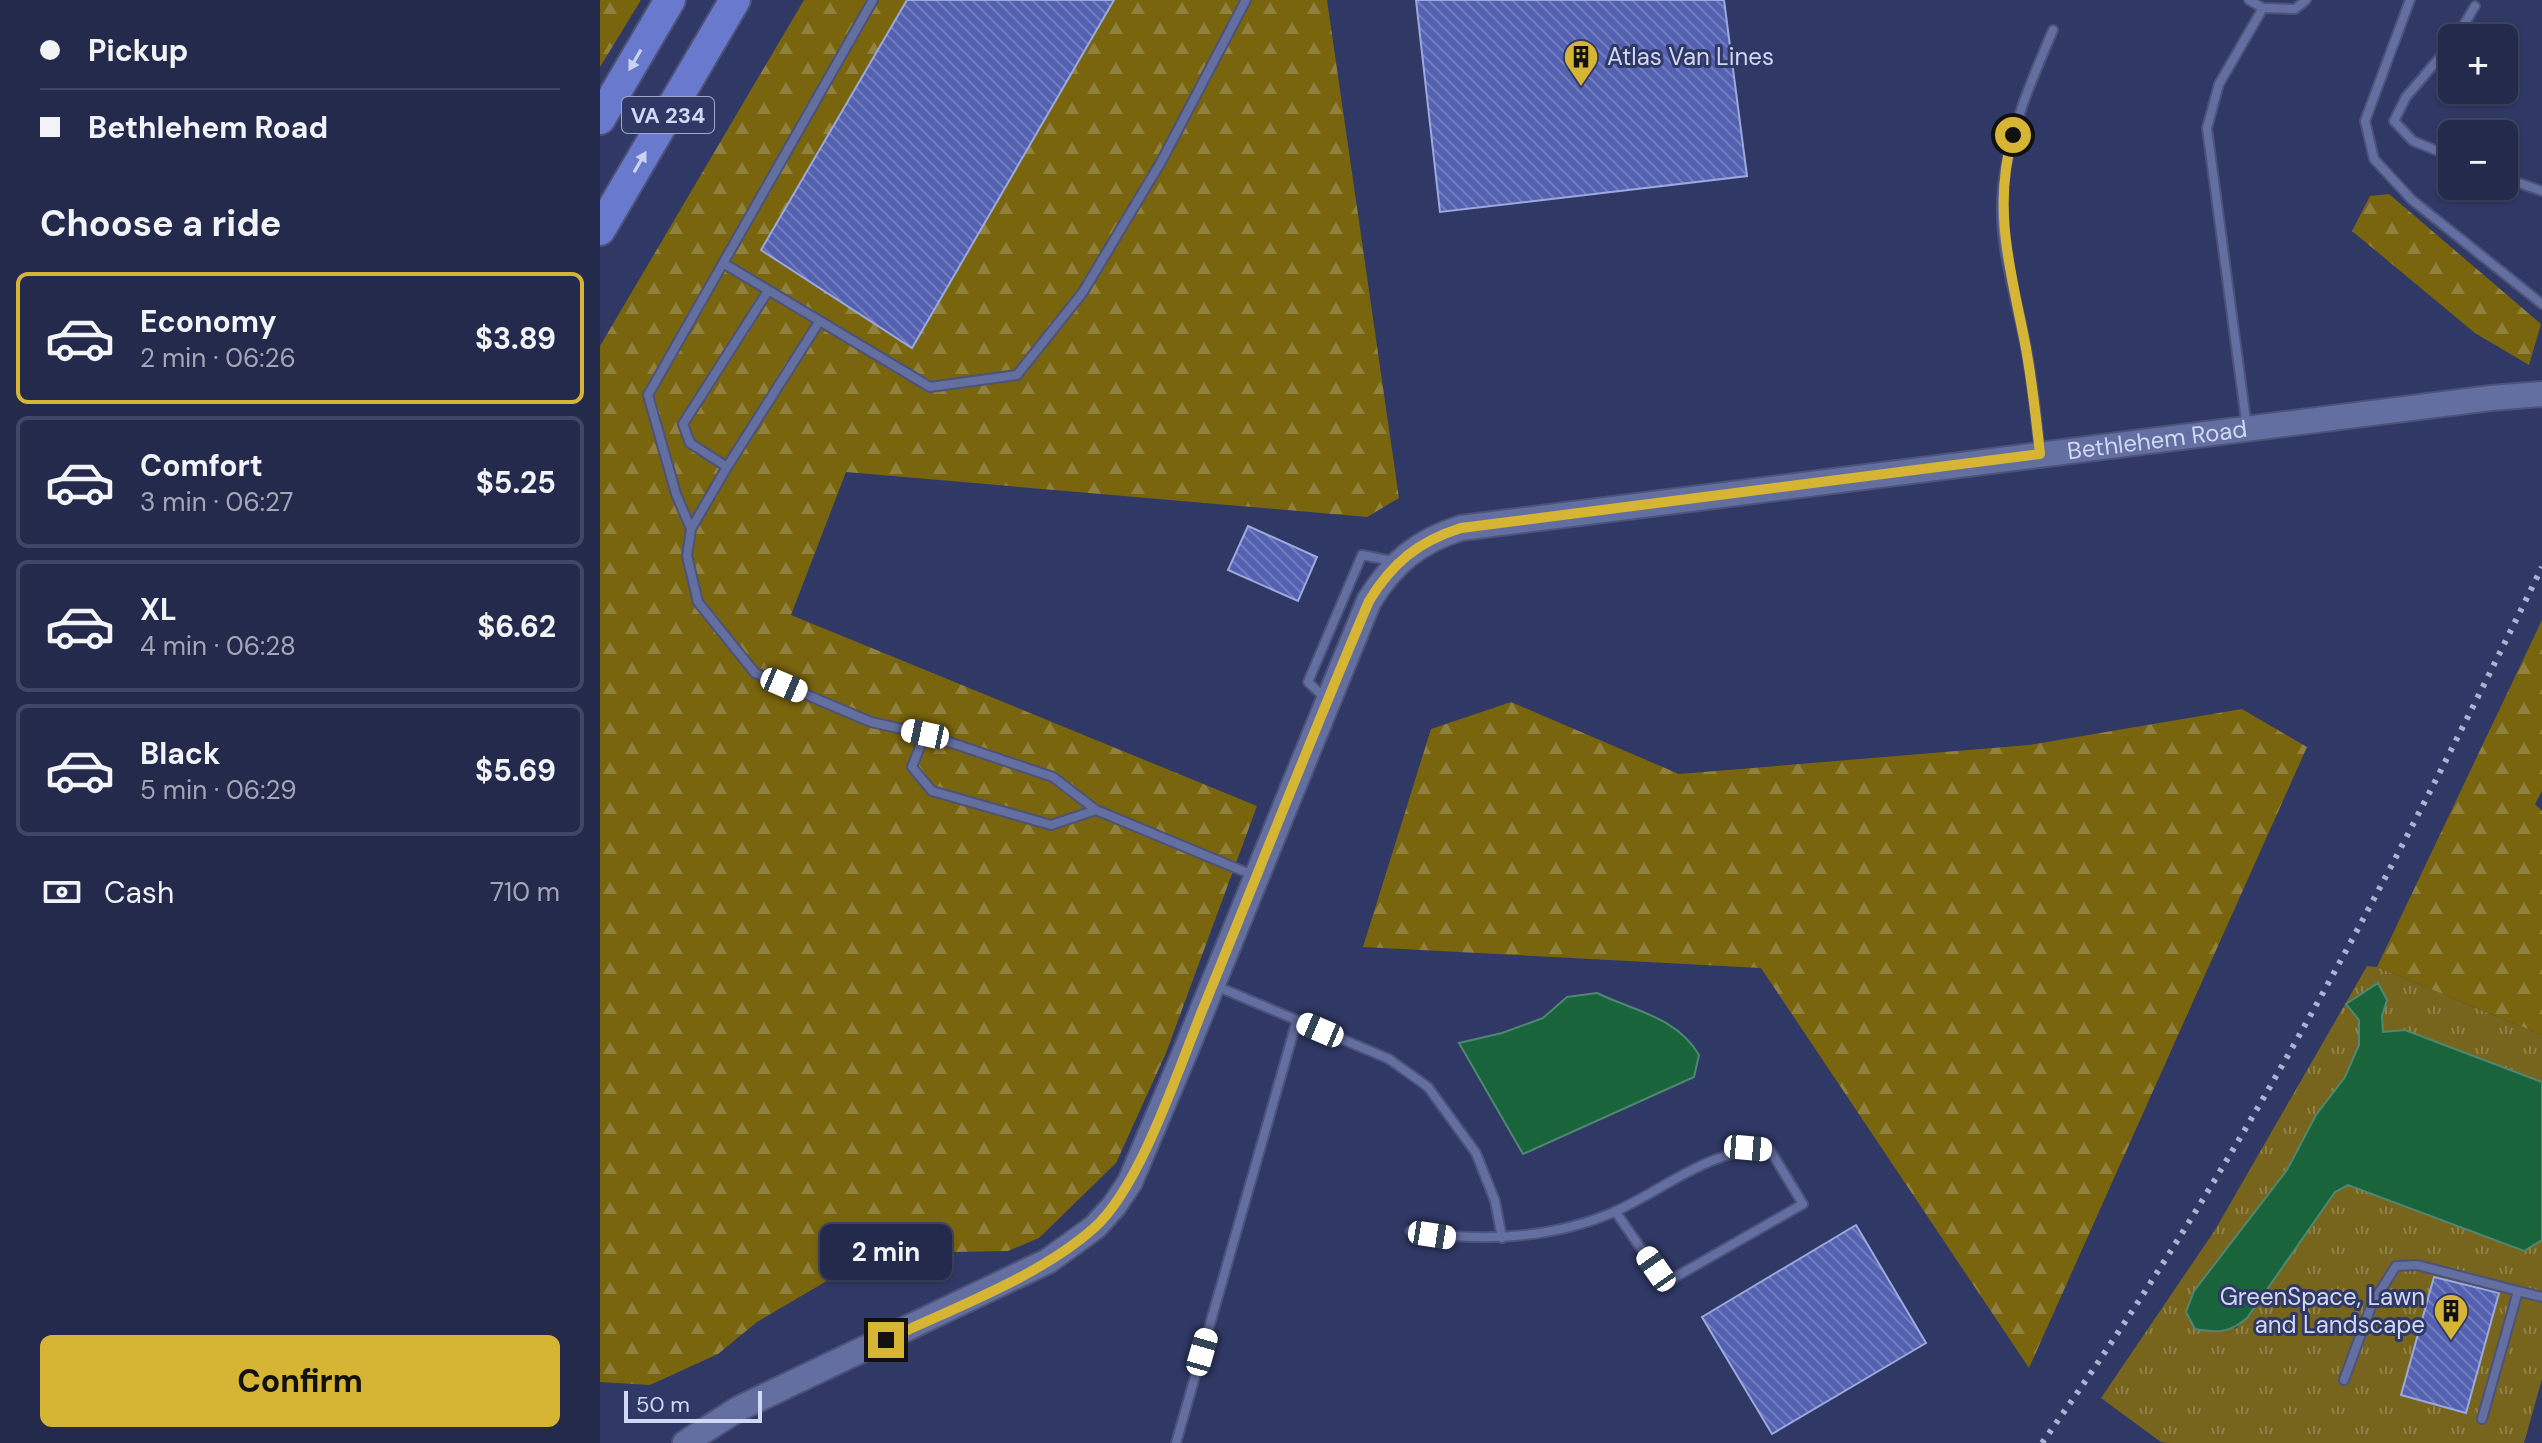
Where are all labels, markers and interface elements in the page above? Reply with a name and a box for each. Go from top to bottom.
map controls [2438,24,2518,200]
button: + [2438,24,2518,104]
text: Pickup [88,31,188,70]
building icon: Atlas Van Lines [1562,38,1600,88]
place label: Atlas Van Lines [1607,41,1774,72]
one-way arrow [628,48,642,71]
road number: VA 234 [622,97,714,133]
text: Bethlehem Road [88,108,328,147]
route start [1995,117,2031,153]
button: − [2438,120,2518,200]
one-way arrow [632,151,646,174]
text: Choose a ride [40,200,281,247]
icon: car [44,302,116,374]
text: Economy [140,302,277,341]
text: $3.89 [475,319,556,358]
text: 2 min · 06:26 [140,341,296,375]
street label: Bethlehem Road [2065,413,2249,466]
icon: car [44,446,116,518]
text: Comfort [140,446,263,485]
text: $5.25 [476,463,556,502]
text: 3 min · 06:27 [140,485,293,519]
icon: car [44,590,116,662]
text: XL [140,590,177,629]
text: $6.62 [477,607,556,646]
text: 4 min · 06:28 [140,629,296,663]
car [757,665,811,705]
car [899,717,951,751]
icon: car [44,734,116,806]
text: Black [140,734,220,773]
text: $5.69 [475,751,556,790]
text: 5 min · 06:29 [140,773,297,807]
icon: cash [40,870,84,914]
text: Cash [104,873,174,912]
text: 710 m [490,875,560,909]
car [1293,1010,1347,1050]
car [1723,1134,1773,1162]
car [1406,1219,1458,1251]
callout: 2 min [820,1224,952,1280]
text: 2 min [852,1235,920,1269]
car [1632,1242,1680,1296]
place label: GreenSpace, Lawn and Landscape [2220,1281,2425,1340]
building icon: GreenSpace, Lawn and Landscape [2432,1292,2470,1342]
route end [868,1322,904,1358]
car [1184,1326,1220,1378]
button: Confirm [40,1335,560,1427]
scale bar [624,1387,762,1423]
text: 50 m [636,1390,690,1419]

